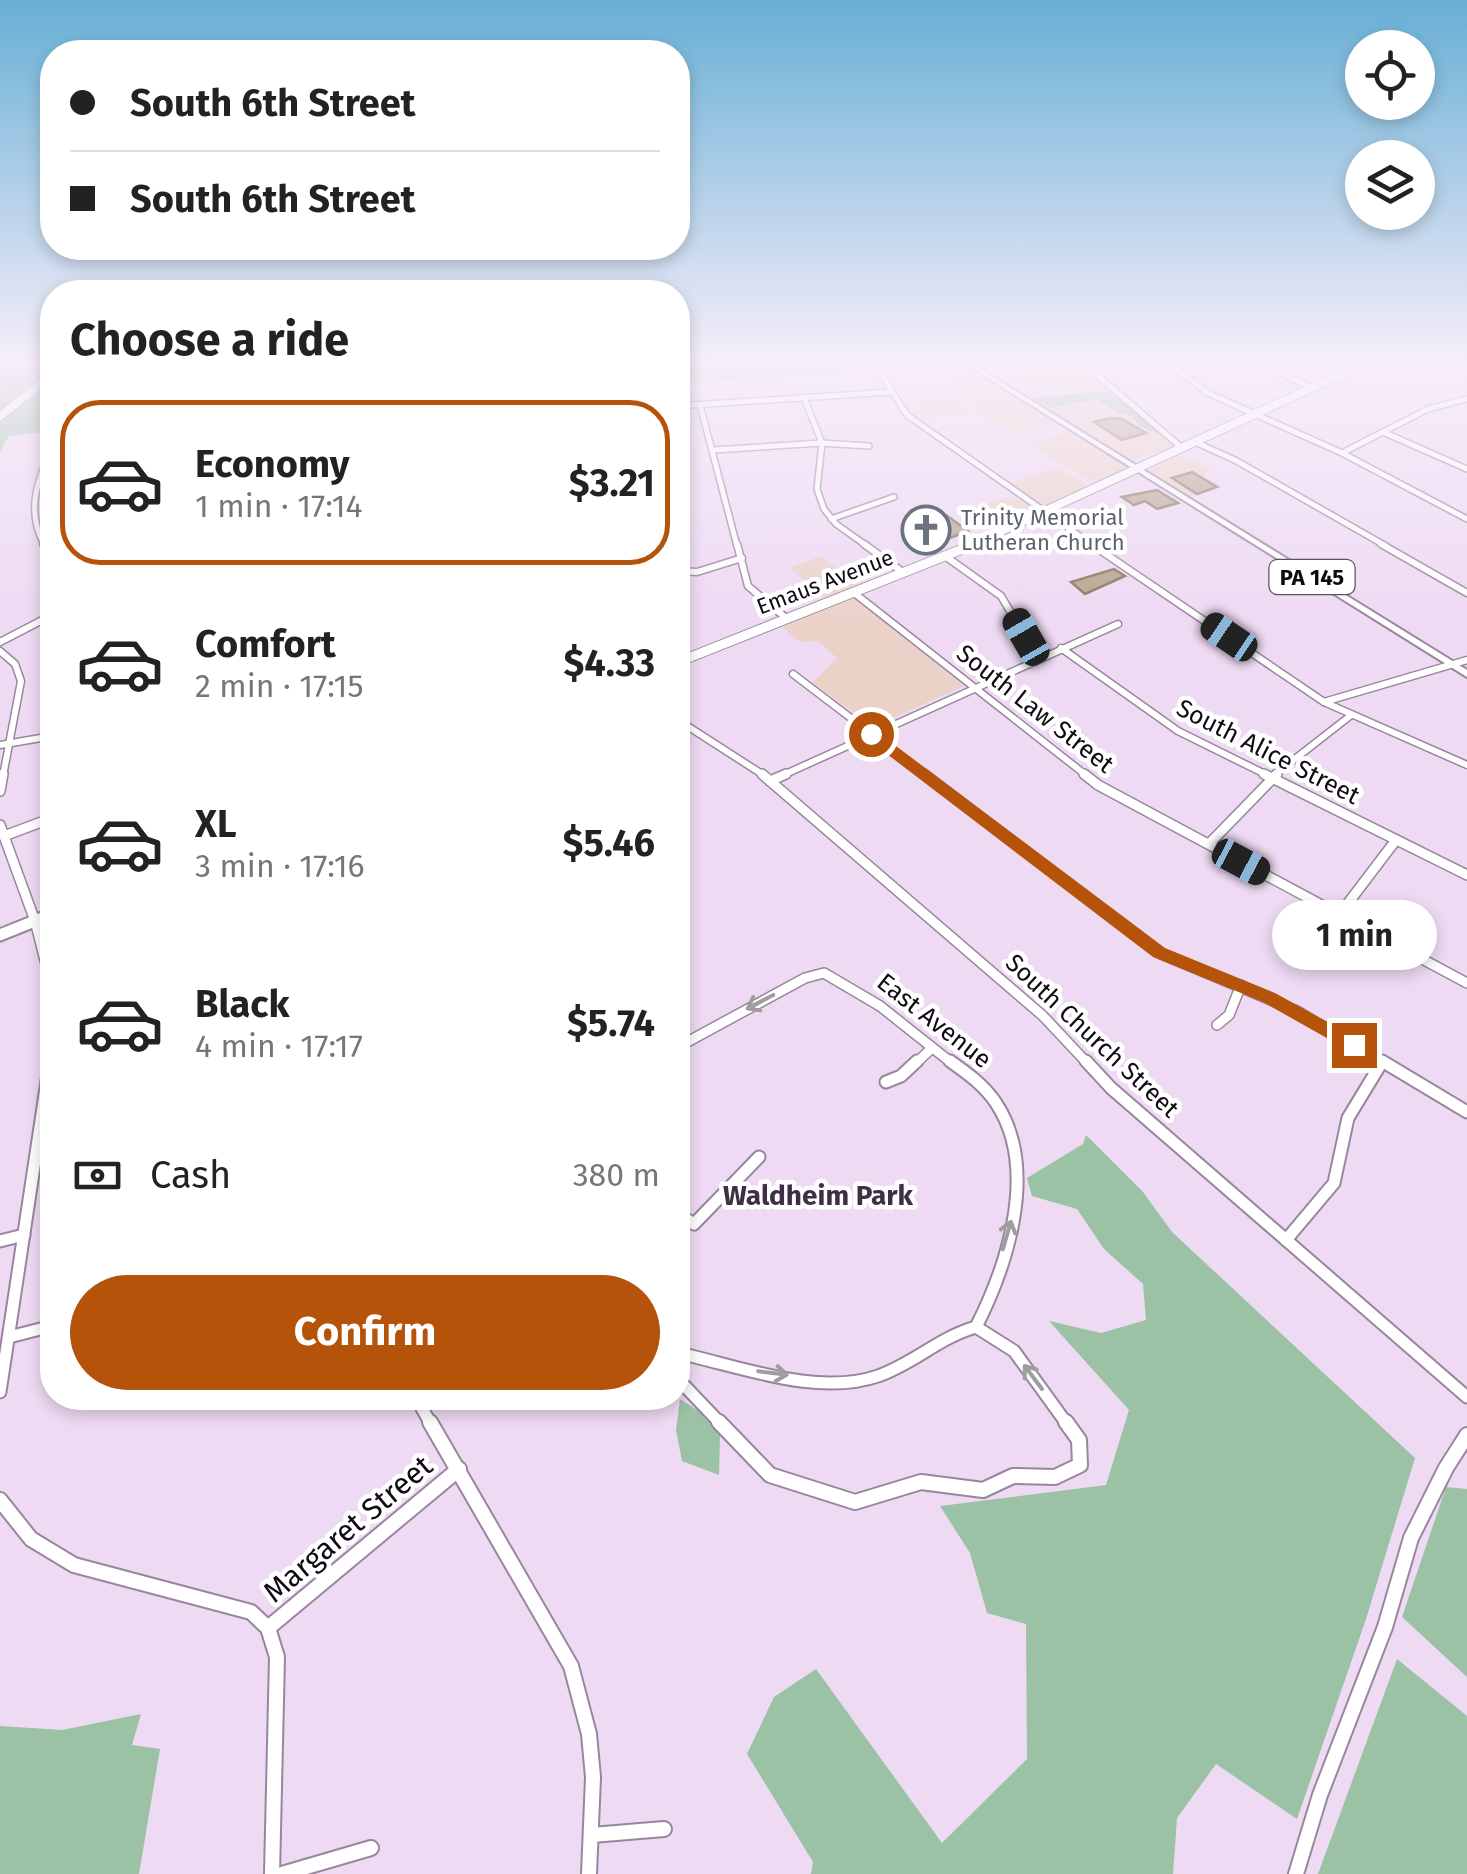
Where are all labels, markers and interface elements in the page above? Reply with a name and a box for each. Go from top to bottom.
map controls [1345,30,1435,230]
button: locate [1345,30,1435,120]
text: South 6th Street [130,80,415,126]
button: layers [1345,140,1435,230]
text: South 6th Street [130,176,415,222]
text: Choose a ride [70,313,349,367]
icon: car [75,438,165,528]
text: Economy [195,441,350,487]
text: $3.21 [569,460,655,506]
text: 1 min · 17:14 [195,487,363,525]
church icon: Trinity Memorial Lutheran Church [900,504,952,556]
place label: Trinity Memorial Lutheran Church [961,504,1125,556]
street label: Emaus Avenue [753,544,897,620]
road number: PA 145 [1270,560,1354,594]
car [998,604,1054,670]
car [1196,608,1262,666]
icon: car [75,618,165,708]
text: Comfort [195,621,336,667]
street label: South Law Street [950,638,1120,780]
text: $4.33 [563,640,655,686]
text: 2 min · 17:15 [195,667,364,705]
street label: South Alice Street [1172,693,1365,811]
route start [849,712,894,757]
icon: car [75,798,165,888]
text: XL [195,801,237,847]
text: $5.46 [563,820,655,866]
car [1207,835,1275,889]
text: 3 min · 17:16 [195,847,365,885]
callout: 1 min [1272,900,1436,970]
text: 1 min [1316,916,1393,954]
street label: South Church Street [999,948,1186,1125]
street label: East Avenue [871,967,997,1075]
icon: car [75,978,165,1068]
text: Black [195,981,290,1027]
one-way arrow [746,993,775,1012]
text: $5.74 [567,1000,655,1046]
route end [1332,1023,1377,1068]
text: 4 min · 17:17 [195,1027,363,1065]
icon: cash [70,1148,125,1203]
text: Cash [150,1152,231,1198]
text: 380 m [573,1156,660,1194]
district label: Waldheim Park [723,1179,914,1212]
one-way arrow [999,1220,1017,1251]
button: Confirm [70,1275,660,1390]
one-way arrow [1023,1364,1044,1391]
one-way arrow [756,1365,788,1383]
street label: Margaret Street [256,1448,440,1610]

